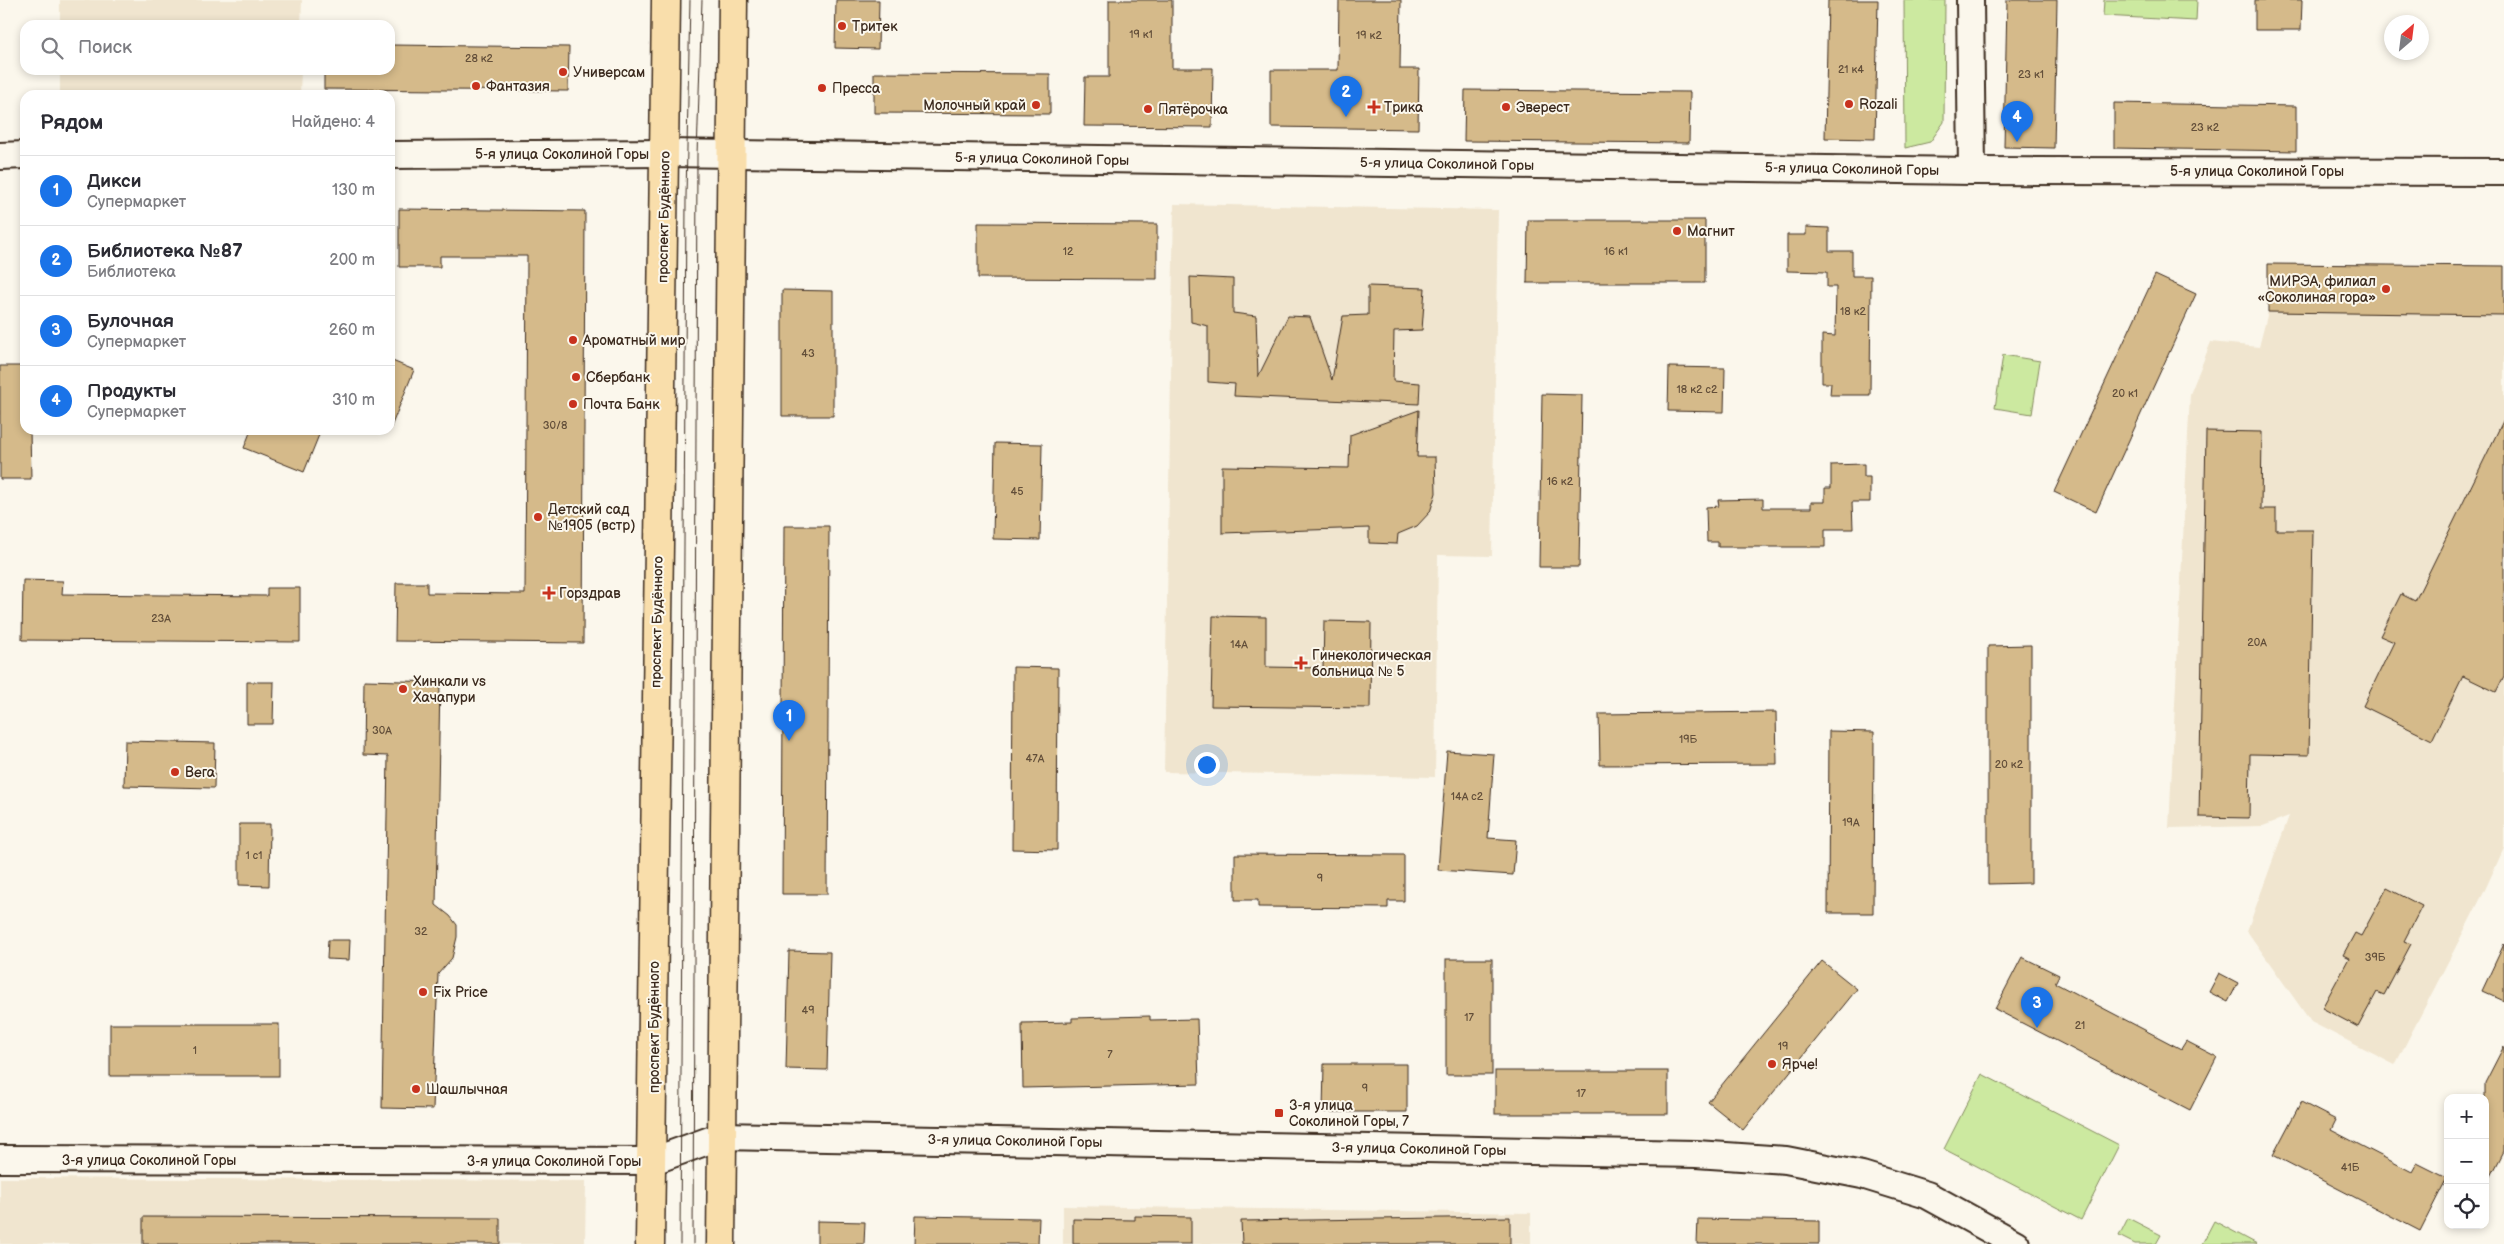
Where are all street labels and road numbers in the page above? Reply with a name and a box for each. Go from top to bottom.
street label: 5-я улица Соколиной Горы [475,146,649,163]
street label: 5-я улица Соколиной Горы [955,149,1129,169]
street label: проспект Будённого [654,151,674,283]
street label: 5-я улица Соколиной Горы [1360,154,1534,174]
street label: 5-я улица Соколиной Горы [1765,159,1939,179]
street label: 5-я улица Соколиной Горы [2170,163,2344,180]
street label: проспект Будённого [647,556,667,688]
street label: проспект Будённого [646,961,663,1093]
street label: 3-я улица Соколиной Горы [927,1131,1103,1151]
street label: 3-я улица Соколиной Горы [1331,1139,1507,1159]
street label: 3-я улица Соколиной Горы [62,1152,236,1169]
street label: 3-я улица Соколиной Горы [467,1153,641,1170]

